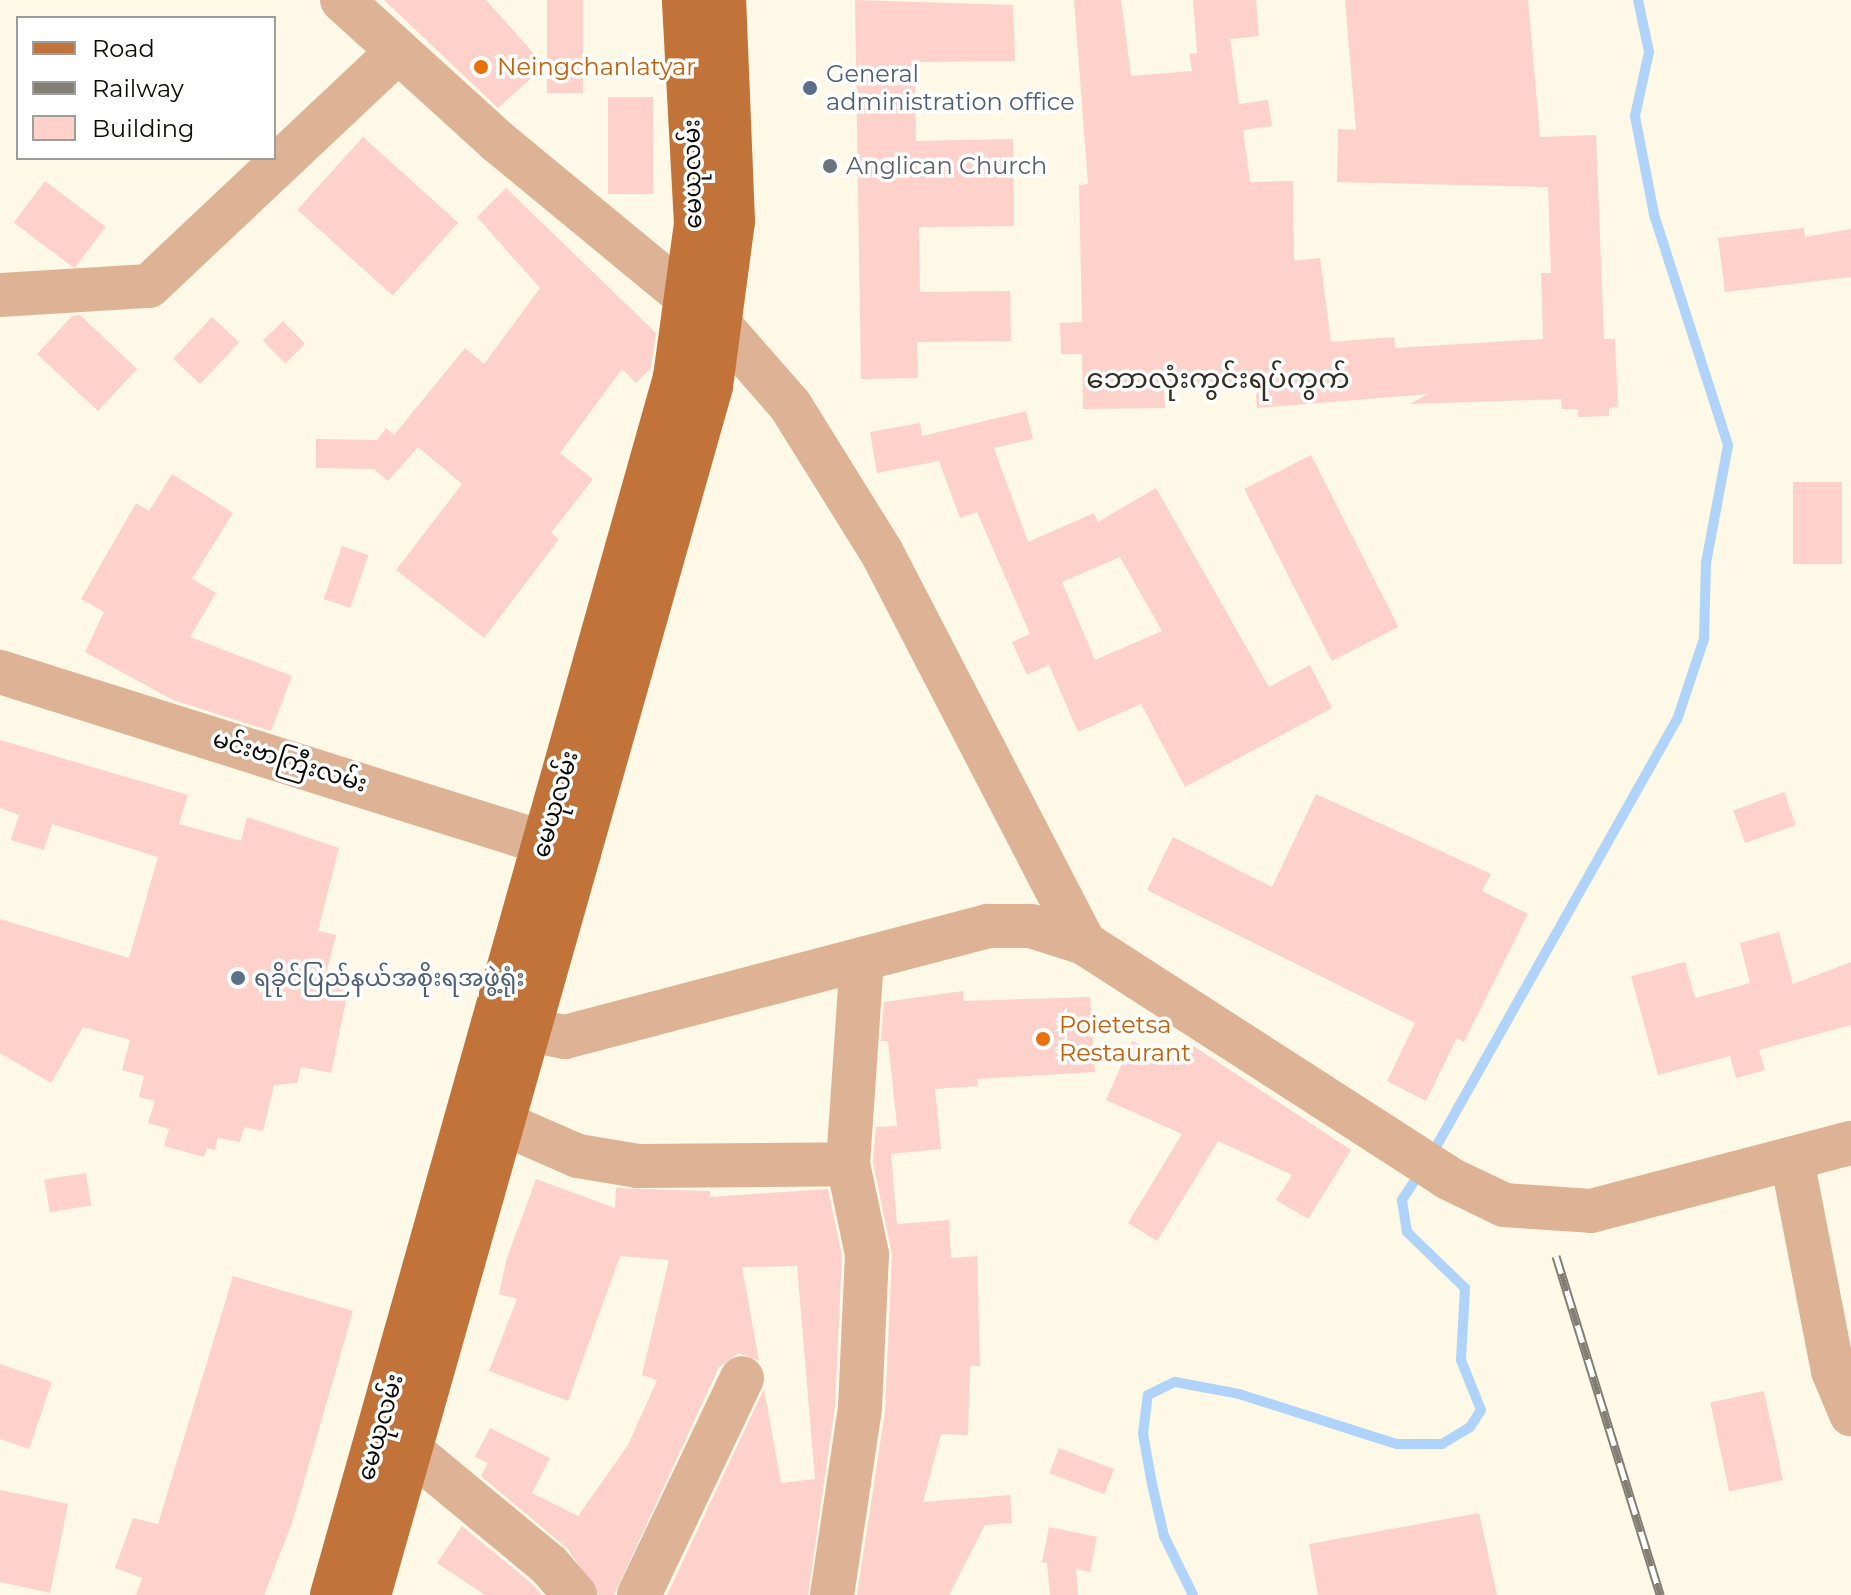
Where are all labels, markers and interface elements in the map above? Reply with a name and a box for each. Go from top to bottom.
legend [16,16,276,160]
text: Road [92,34,155,63]
place label: Neingchanlatyar [497,53,696,81]
marker: Neingchanlatyar [472,58,490,76]
place label: General administration office [826,60,1075,116]
text: Railway [92,74,184,103]
marker: General administration office [801,79,819,97]
text: Building [92,114,195,143]
street label: မေယုလမ်း [677,119,707,229]
place label: Anglican Church [846,152,1047,180]
marker: Anglican Church [821,157,839,175]
district label: ဘောလုံးကွင်းရပ်ကွက် [1086,361,1350,395]
street label: မင်းဗာကြီးလမ်း [209,724,371,798]
street label: မေယုလမ်း [526,747,584,861]
place label: ရခိုင်ပြည်နယ်အစိုးရအဖွဲ့ရုံး [254,964,524,992]
marker: ရခိုင်ပြည်နယ်အစိုးရအဖွဲ့ရုံး [229,969,247,987]
place label: Poietetsa Restaurant [1059,1011,1191,1067]
marker: Poietetsa Restaurant [1034,1030,1052,1048]
street label: မေယုလမ်း [351,1370,409,1484]

